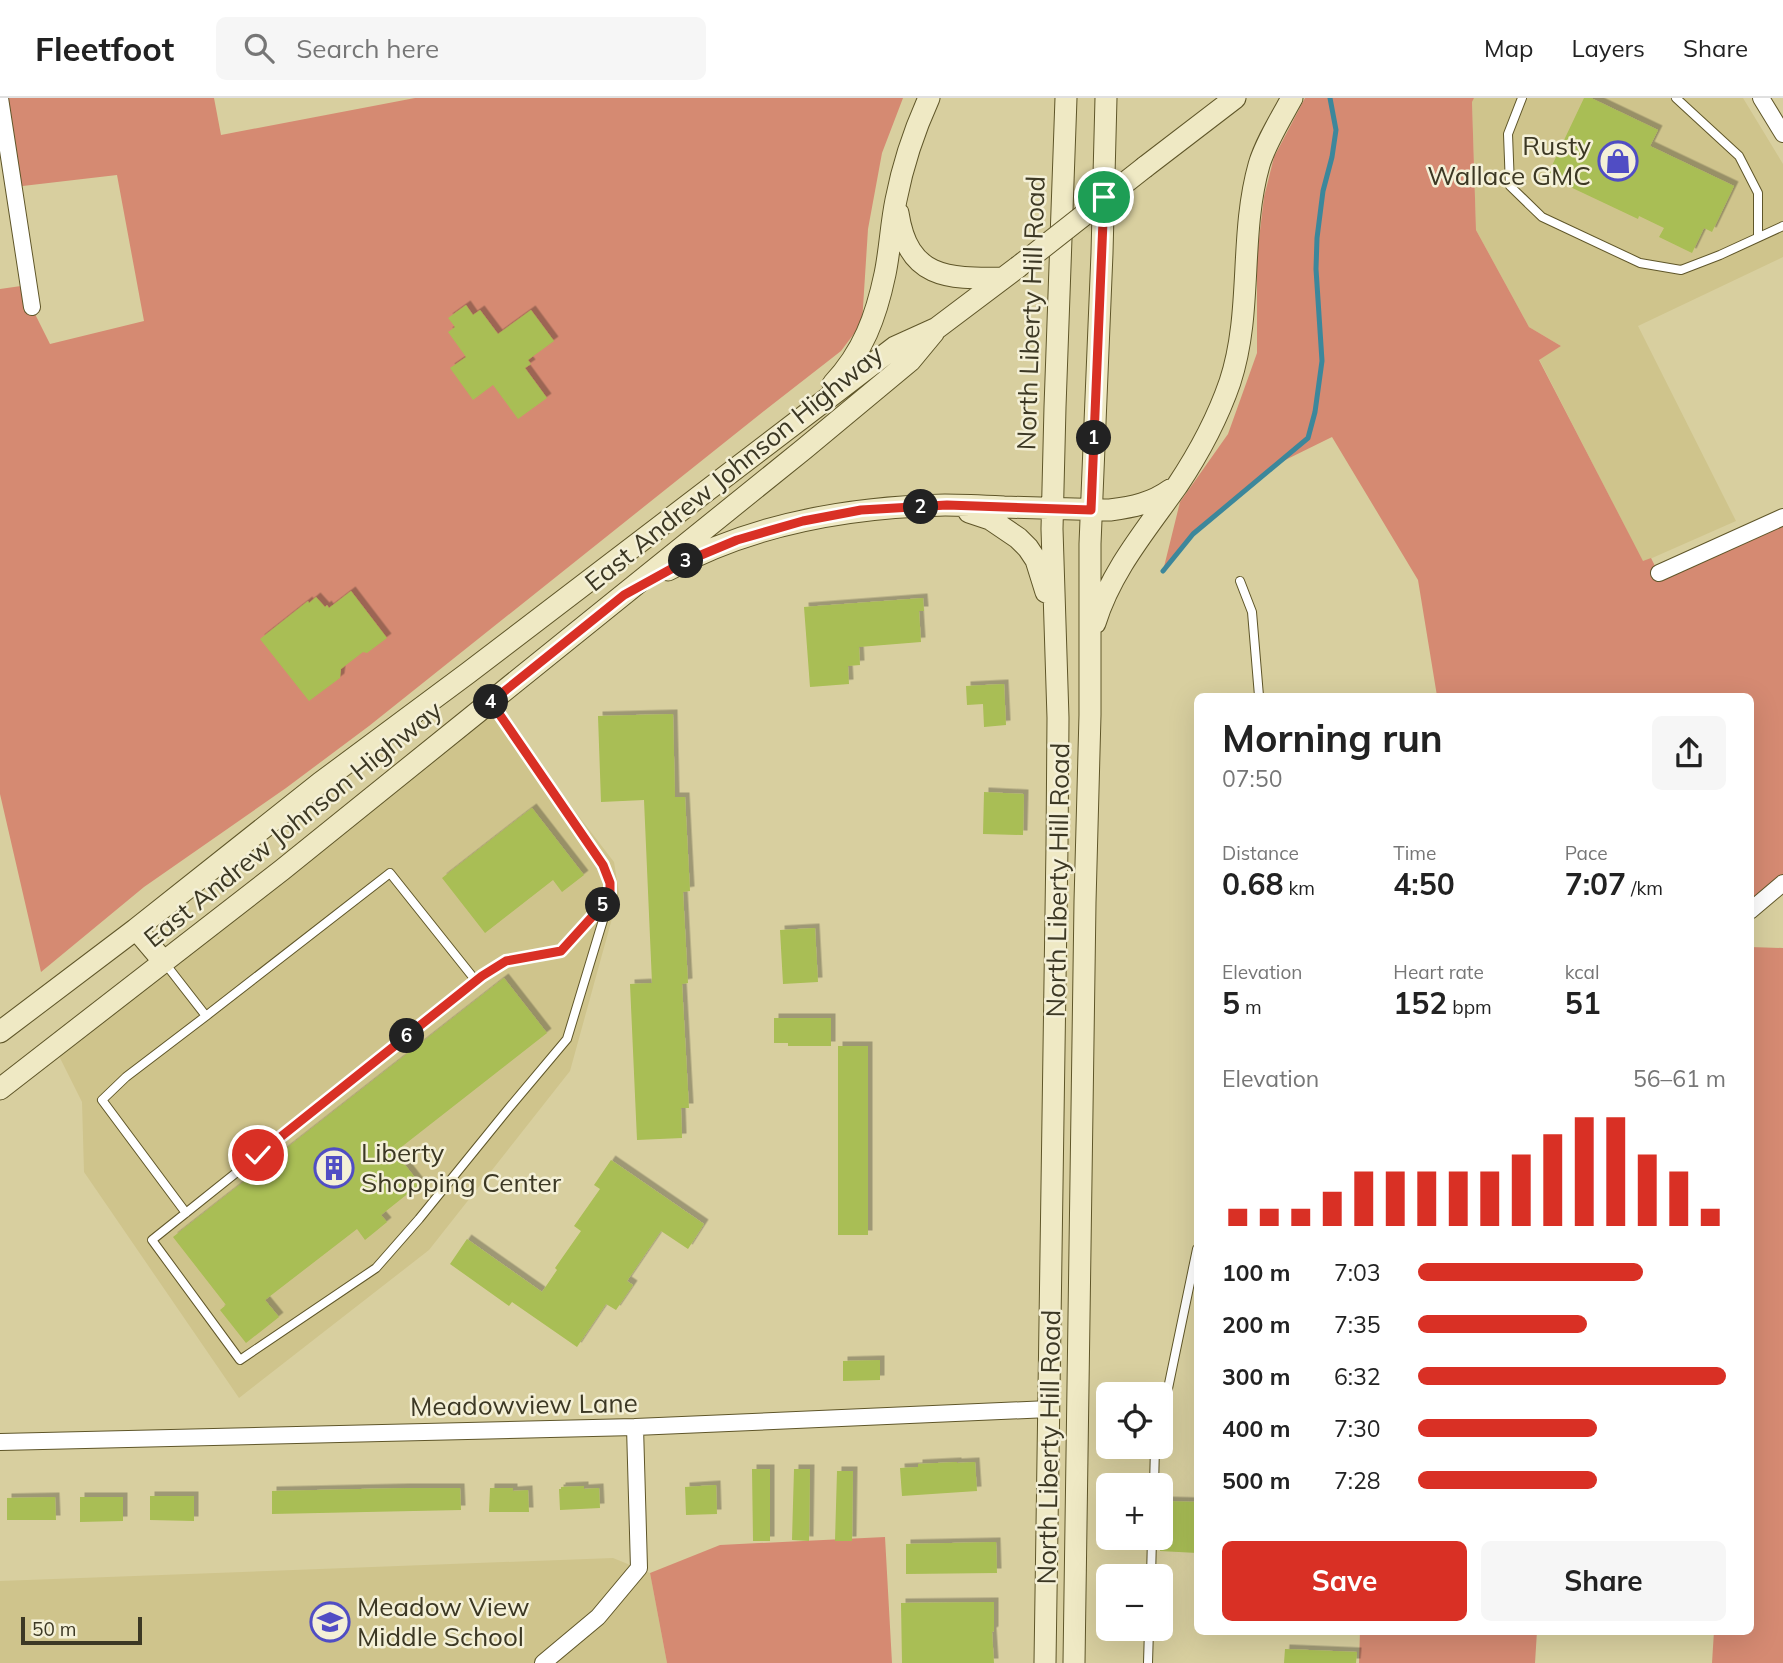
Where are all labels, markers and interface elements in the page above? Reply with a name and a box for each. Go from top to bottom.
search box [216,17,706,80]
text: Fleetfoot [35,28,174,69]
icon: search [240,29,278,67]
text: Search here [296,32,439,65]
text: Map [1484,33,1533,63]
text: Layers [1571,33,1645,63]
text: Share [1683,33,1748,63]
place label: Rusty Wallace GMC [1427,129,1591,192]
shop icon: Rusty Wallace GMC [1597,140,1639,182]
pin [1074,167,1134,227]
street label: North Liberty Hill Road [1009,175,1052,451]
icon: arrive [1085,178,1123,216]
street label: East Andrew Johnson Highway [578,337,890,598]
pin: 1 [1076,420,1112,456]
text: 1 [1088,425,1099,449]
pin: 2 [904,490,939,524]
text: 2 [915,494,926,518]
pin: 3 [668,544,704,578]
text: 3 [680,548,691,572]
pin: 4 [474,684,508,720]
text: 4 [485,689,496,713]
street label: East Andrew Johnson Highway [137,693,449,954]
text: Morning run [1222,714,1443,762]
button: share [1652,716,1726,790]
street label: North Liberty Hill Road [1039,742,1076,1018]
text: 07:50 [1222,764,1282,793]
text: Distance [1222,841,1299,865]
text: Time [1393,841,1436,865]
text: Pace [1565,841,1608,865]
text: 0.68 [1222,865,1283,903]
text: 4:50 [1393,865,1455,903]
text: 7:07 [1565,865,1626,903]
text: km [1283,876,1315,900]
text: /km [1626,876,1663,900]
pin: 5 [586,888,620,922]
text: 5 [597,892,608,916]
text: Elevation [1222,960,1302,984]
text: Heart rate [1393,960,1484,984]
text: kcal [1565,960,1599,984]
text: 5 [1222,984,1240,1022]
text: 152 [1393,984,1447,1022]
text: 51 [1565,984,1601,1022]
text: m [1240,995,1262,1019]
text: bpm [1447,995,1492,1019]
pin: 6 [390,1018,424,1054]
text: 6 [401,1023,412,1047]
text: Elevation [1222,1064,1319,1093]
text: 56–61 m [1633,1064,1726,1093]
pin [228,1125,288,1185]
icon: check [239,1136,277,1174]
place label: Liberty Shopping Center [361,1136,562,1199]
building icon: Liberty Shopping Center [313,1147,355,1189]
text: 100 m [1222,1258,1290,1287]
text: 7:03 [1334,1258,1381,1287]
street label: North Liberty Hill Road [1030,1309,1067,1585]
text: 200 m [1222,1310,1290,1339]
text: 7:35 [1334,1310,1381,1339]
text: 300 m [1222,1362,1290,1391]
text: 6:32 [1334,1362,1381,1391]
map controls [1096,1382,1173,1641]
button: locate [1096,1382,1173,1459]
street label: Meadowview Lane [410,1386,638,1423]
text: 400 m [1222,1414,1290,1443]
text: 7:30 [1334,1414,1381,1443]
text: 500 m [1222,1466,1290,1495]
text: 7:28 [1334,1466,1381,1495]
button: + [1096,1473,1173,1550]
button: Save [1222,1541,1467,1621]
button: Share [1481,1541,1726,1621]
button: − [1096,1564,1173,1641]
place label: Meadow View Middle School [357,1590,530,1653]
school or university icon: Meadow View Middle School [309,1601,351,1643]
scale bar [21,1614,142,1646]
text: 50 m [32,1617,76,1641]

